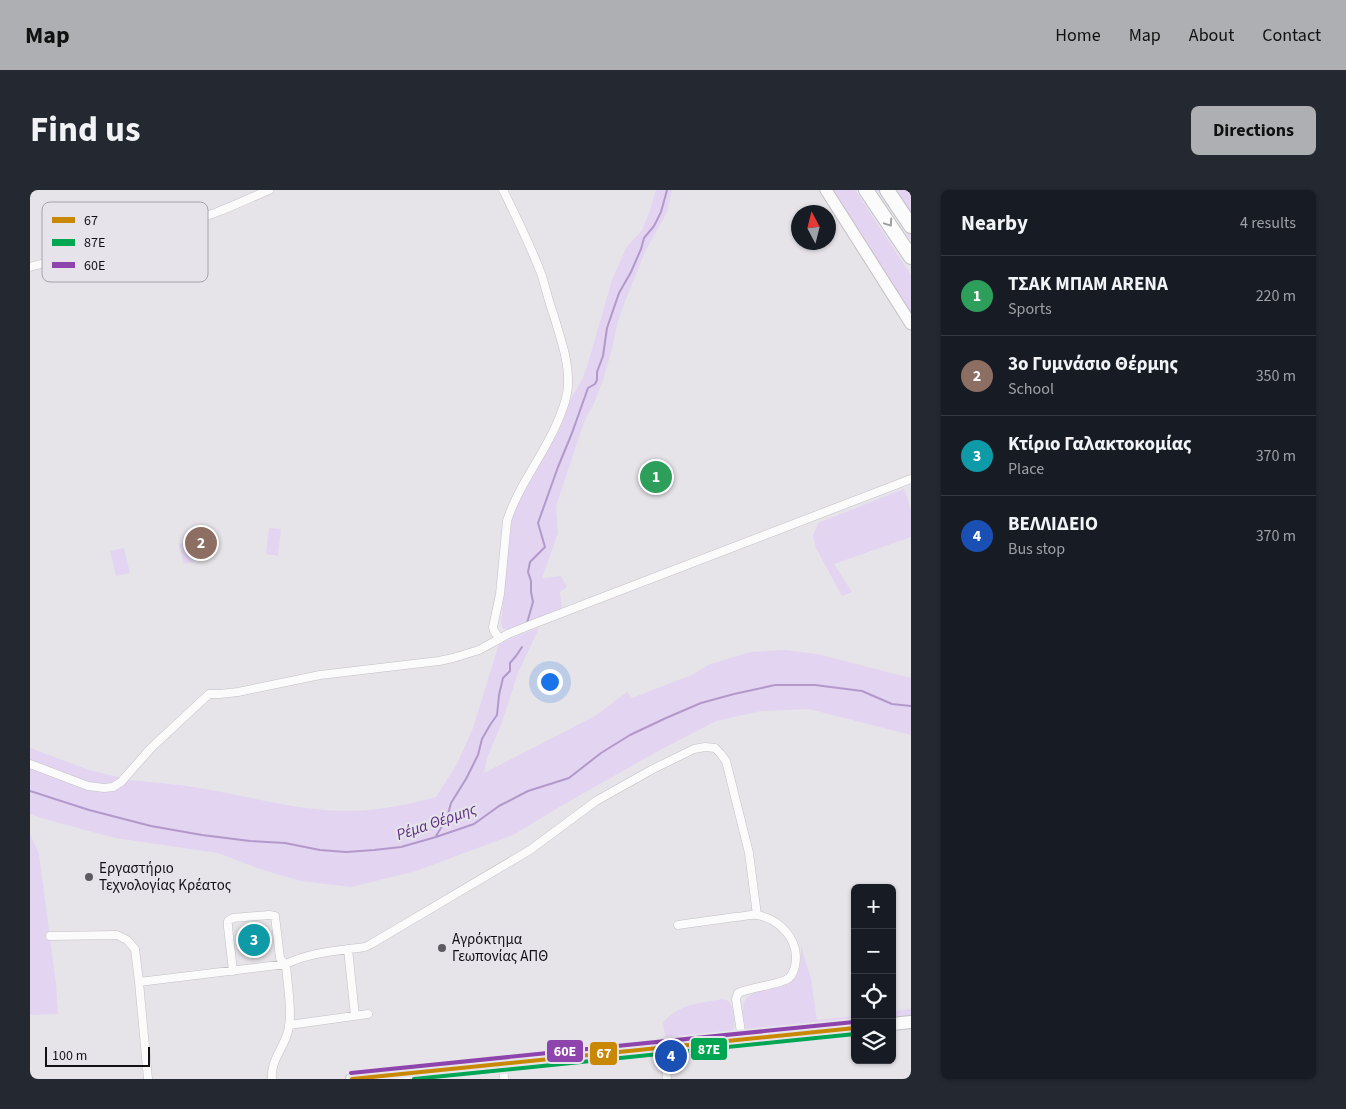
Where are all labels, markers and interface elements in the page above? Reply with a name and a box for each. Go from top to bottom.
text: Map [25,18,70,53]
text: Home [1055,23,1101,48]
text: Map [1129,23,1161,48]
text: About [1189,23,1234,48]
text: Contact [1262,23,1321,48]
text: Find us [30,105,140,155]
button: Directions [1191,106,1316,155]
legend [42,202,208,282]
north arrow [791,205,836,250]
text: Nearby [961,208,1028,238]
text: 67 [84,211,98,231]
text: 4 results [1240,212,1296,234]
one-way arrow [882,218,892,227]
text: 87Ε [84,233,105,253]
text: 60Ε [84,256,105,276]
text: ΤΣΑΚ ΜΠΑΜ ARENA [1008,271,1168,298]
text: 1 [973,285,981,307]
text: 220 m [1256,285,1296,307]
text: Sports [1008,298,1052,320]
text: 3ο Γυμνάσιο Θέρμης [1008,351,1178,378]
text: 2 [973,365,981,387]
text: 350 m [1256,365,1296,387]
text: School [1008,378,1054,400]
text: Κτίριο Γαλακτοκομίας [1008,431,1192,458]
text: 3 [973,445,981,467]
text: 370 m [1256,445,1296,467]
pin: 1 [640,458,672,496]
text: Place [1008,458,1044,480]
text: ΒΕΛΛΙΔΕΙΟ [1008,511,1098,538]
pin: 2 [185,524,217,562]
text: 4 [973,525,981,547]
text: 370 m [1256,525,1296,547]
text: Bus stop [1008,538,1065,560]
your location [537,669,563,695]
water label: Ρέμα Θέρμης [393,798,480,846]
place label: Εργαστήριο Τεχνολογίας Κρέατος [99,858,232,896]
marker: Εργαστήριο Τεχνολογίας Κρέατος [83,871,95,883]
map controls [851,884,896,1064]
button: + [851,884,896,929]
pin: 3 [238,921,270,959]
place label: Αγρόκτημα Γεωπονίας ΑΠΘ [452,929,548,967]
button: − [851,929,896,974]
marker: Αγρόκτημα Γεωπονίας ΑΠΘ [436,942,448,954]
button: locate [851,974,896,1019]
button: layers [851,1019,896,1064]
pin: 4 [655,1037,687,1075]
line badge: 87Ε [690,1037,728,1061]
line badge: 60Ε [546,1039,584,1063]
text: 87Ε [698,1040,720,1060]
line badge: 67 [589,1041,618,1066]
text: 60Ε [554,1042,576,1062]
scale bar [45,1044,150,1067]
text: 67 [597,1044,611,1064]
text: 100 m [52,1046,87,1066]

